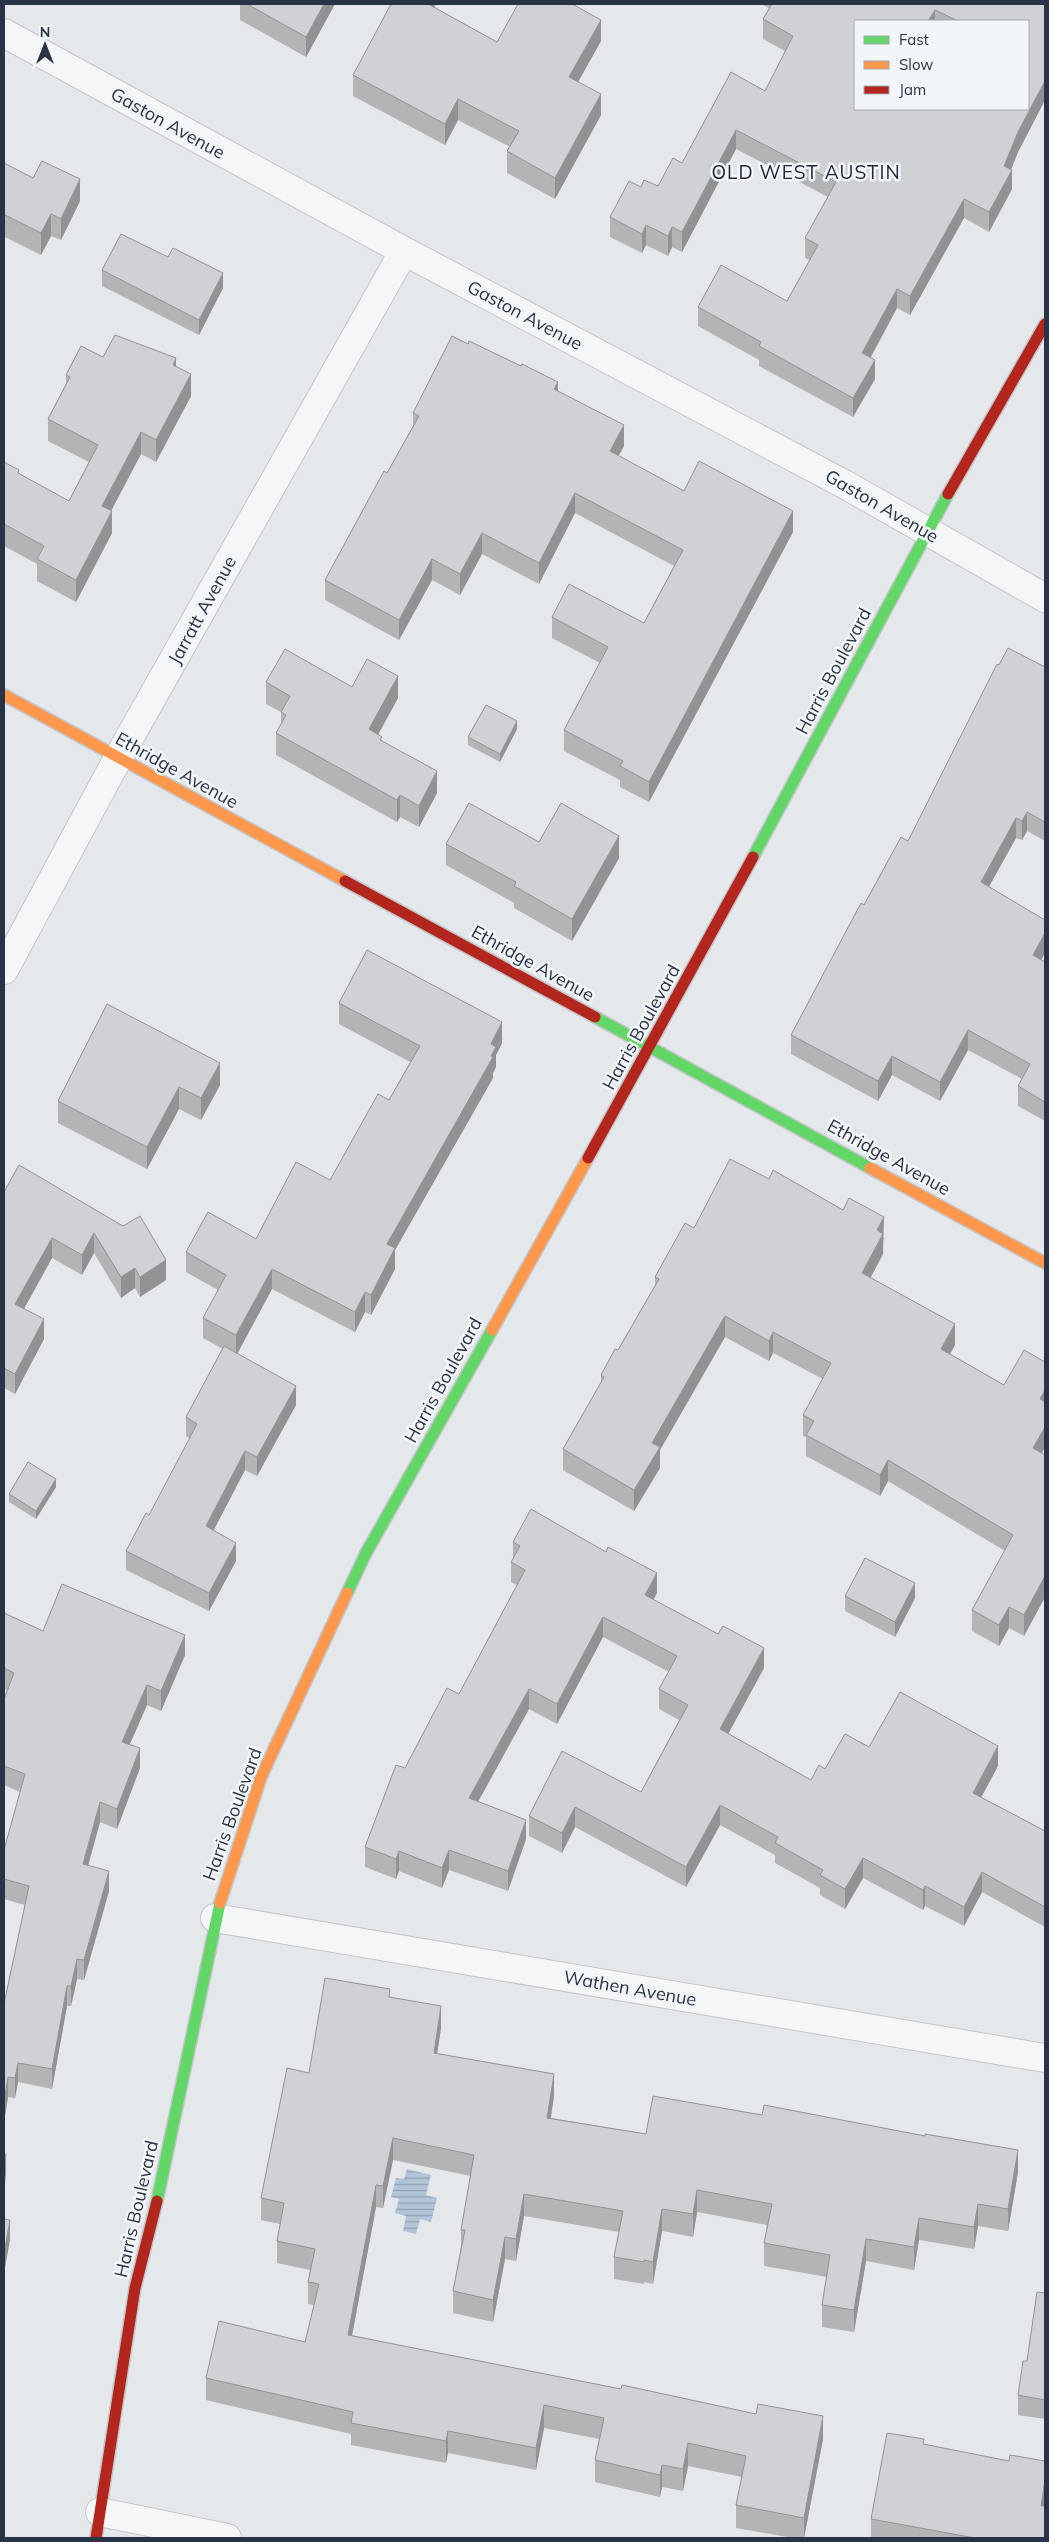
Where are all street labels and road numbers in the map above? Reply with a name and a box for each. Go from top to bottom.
street label: Gaston Avenue [107,82,229,164]
street label: Gaston Avenue [463,275,587,355]
street label: Gaston Avenue [821,464,943,548]
street label: Jarratt Avenue [163,552,241,668]
street label: Harris Boulevard [790,604,876,738]
street label: Ethridge Avenue [112,727,242,813]
street label: Ethridge Avenue [468,920,598,1006]
street label: Harris Boulevard [597,960,685,1094]
street label: Ethridge Avenue [824,1114,954,1200]
street label: Harris Boulevard [399,1313,487,1447]
street label: Harris Boulevard [197,1744,267,1884]
street label: Wathen Avenue [562,1965,698,2011]
street label: Harris Boulevard [109,2138,163,2280]

